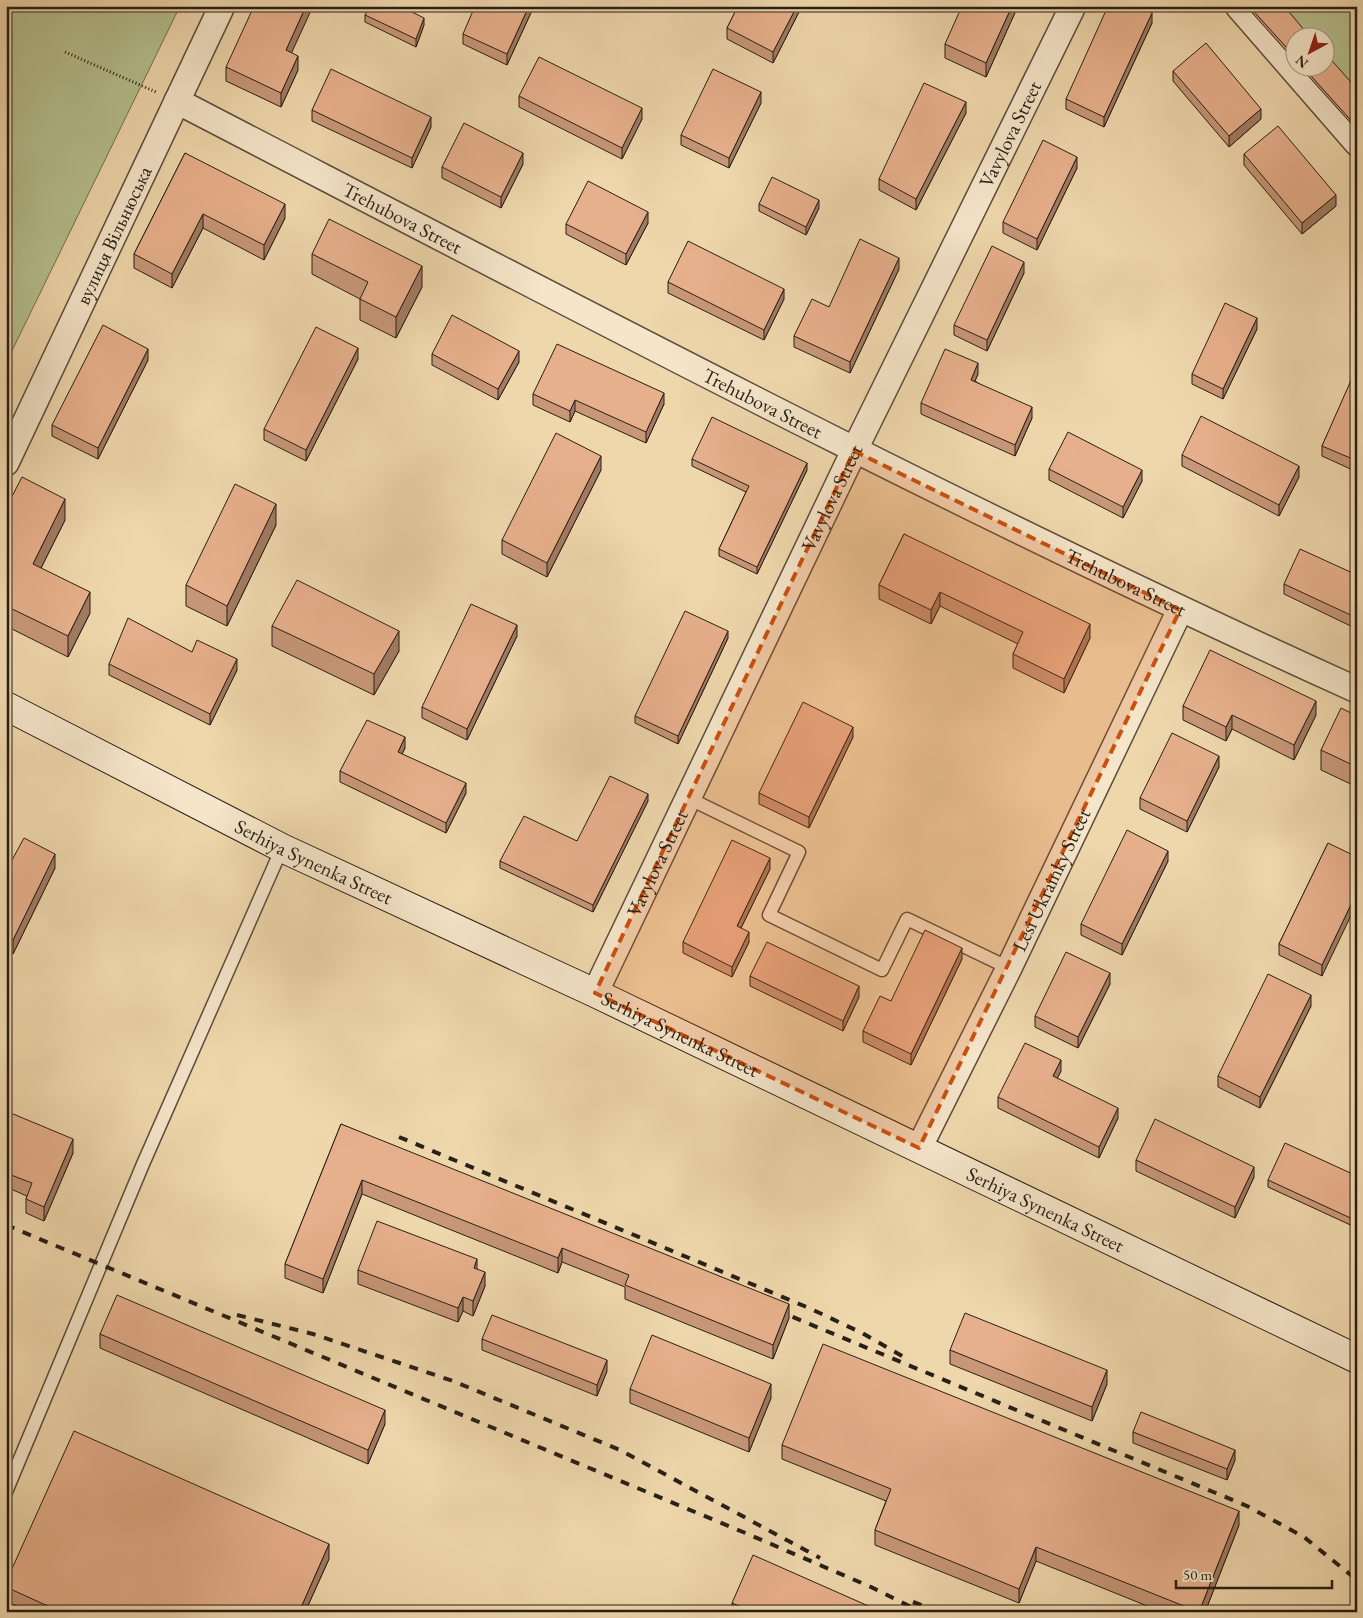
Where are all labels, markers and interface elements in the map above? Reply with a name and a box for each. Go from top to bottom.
north arrow [1286,28,1336,78]
text: N [1291,51,1312,72]
street label: Vavylova Street [973,76,1047,192]
street label: вулиця Вільнюська [70,162,158,309]
street label: Trehubova Street [338,176,467,260]
street label: Trehubova Street [698,362,828,445]
street label: Vavylova Street [795,439,869,555]
street label: Trehubova Street [1061,542,1191,623]
street label: Lesi Ukrainky Street [1006,803,1097,955]
street label: Vavylova Street [620,805,694,921]
street label: Serhiya Synenka Street [230,813,397,911]
street label: Serhiya Synenka Street [597,985,764,1083]
street label: Serhiya Synenka Street [962,1160,1129,1259]
scale bar [1176,1558,1332,1590]
text: 50 m [1183,1565,1212,1584]

